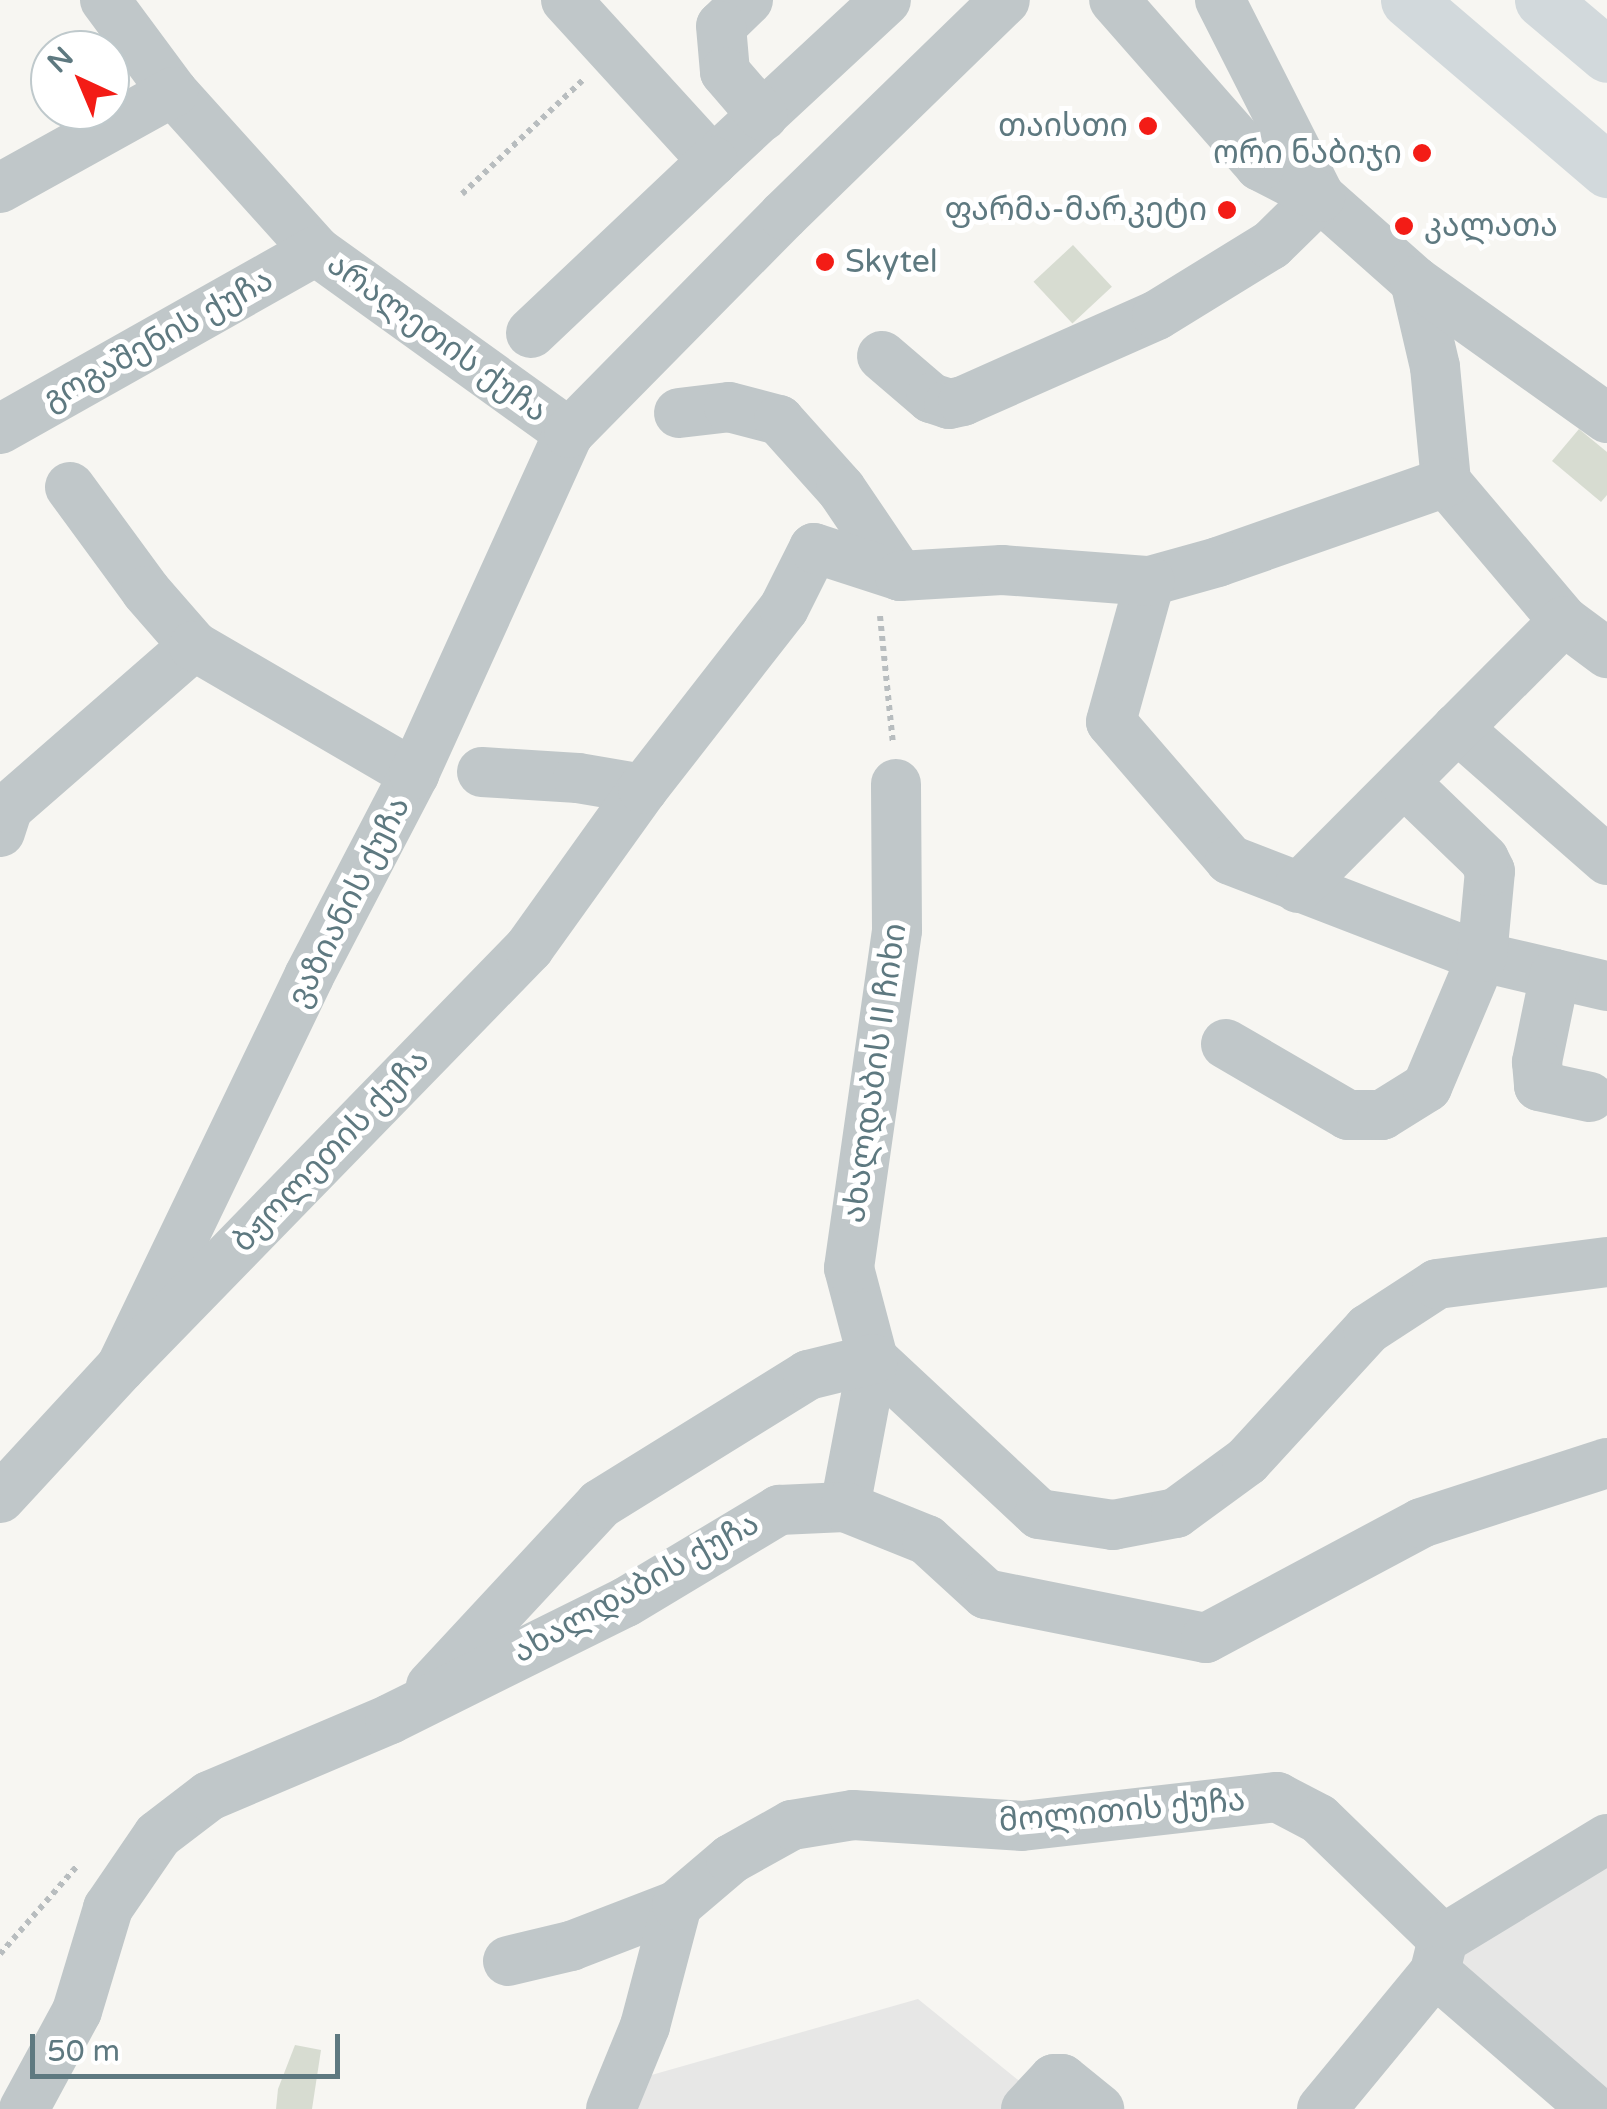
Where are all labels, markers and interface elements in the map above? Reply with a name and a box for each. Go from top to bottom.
north arrow [30,30,130,130]
text: N [41,40,80,80]
place label: თაისთი [998,107,1128,145]
marker: თაისთი [1137,115,1159,137]
place label: ორი ნაბიჯი [1213,134,1402,172]
marker: ორი ნაბიჯი [1411,142,1433,164]
place label: ფარმა-მარკეტი [944,191,1207,229]
marker: ფარმა-მარკეტი [1216,199,1238,221]
place label: კალათა [1424,207,1558,245]
marker: კალათა [1393,215,1415,237]
place label: Skytel [845,243,938,281]
street label: არალეთის ქუჩა [319,245,555,431]
marker: Skytel [814,251,836,273]
street label: გოგაშენის ქუჩა [36,261,280,419]
street label: ვაზიანის ქუჩა [280,790,418,1014]
street label: ახალდაბის II ჩიხი [835,921,915,1225]
street label: ბჟოლეთის ქუჩა [224,1042,438,1260]
street label: ახალდაბის ქუჩა [506,1504,766,1672]
street label: მოლითის ქუჩა [997,1781,1247,1841]
scale bar [35,2014,345,2076]
text: 50 m [47,2033,120,2070]

